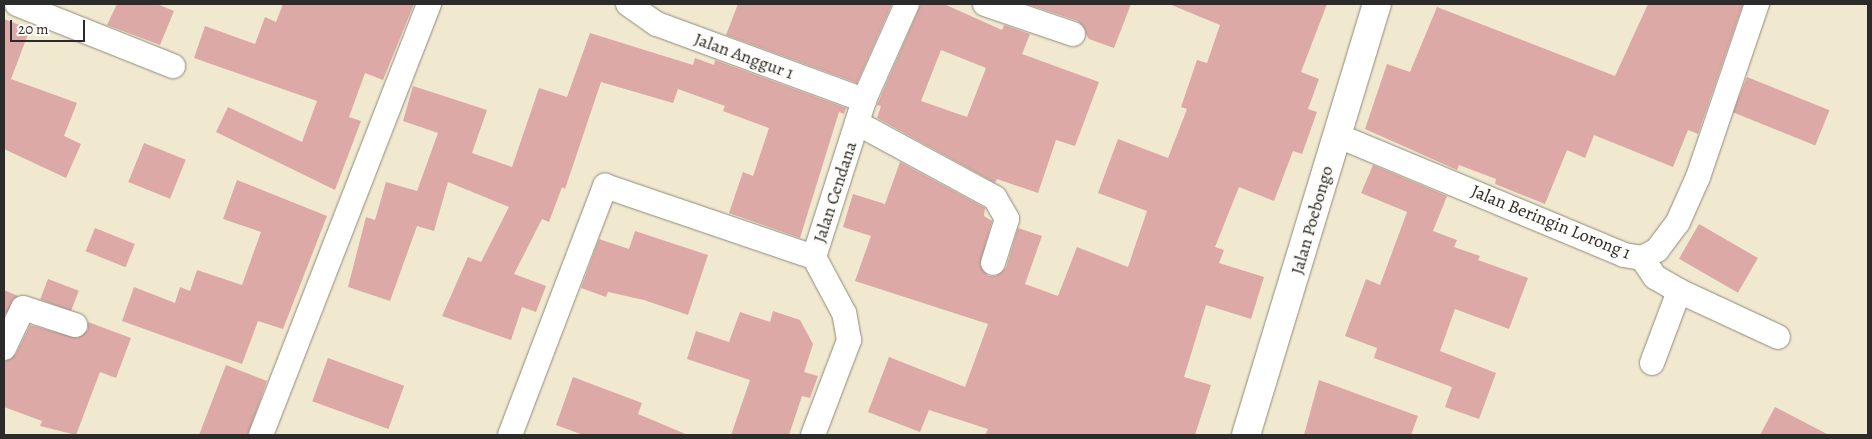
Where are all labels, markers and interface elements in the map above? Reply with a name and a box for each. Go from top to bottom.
scale bar [12,10,88,42]
text: 20 m [18,19,49,39]
street label: Jalan Anggur 1 [691,28,797,84]
street label: Jalan Cendana [808,139,862,245]
street label: Jalan Poebongo [1286,163,1338,277]
street label: Jalan Beringin Lorong 1 [1468,180,1634,264]

